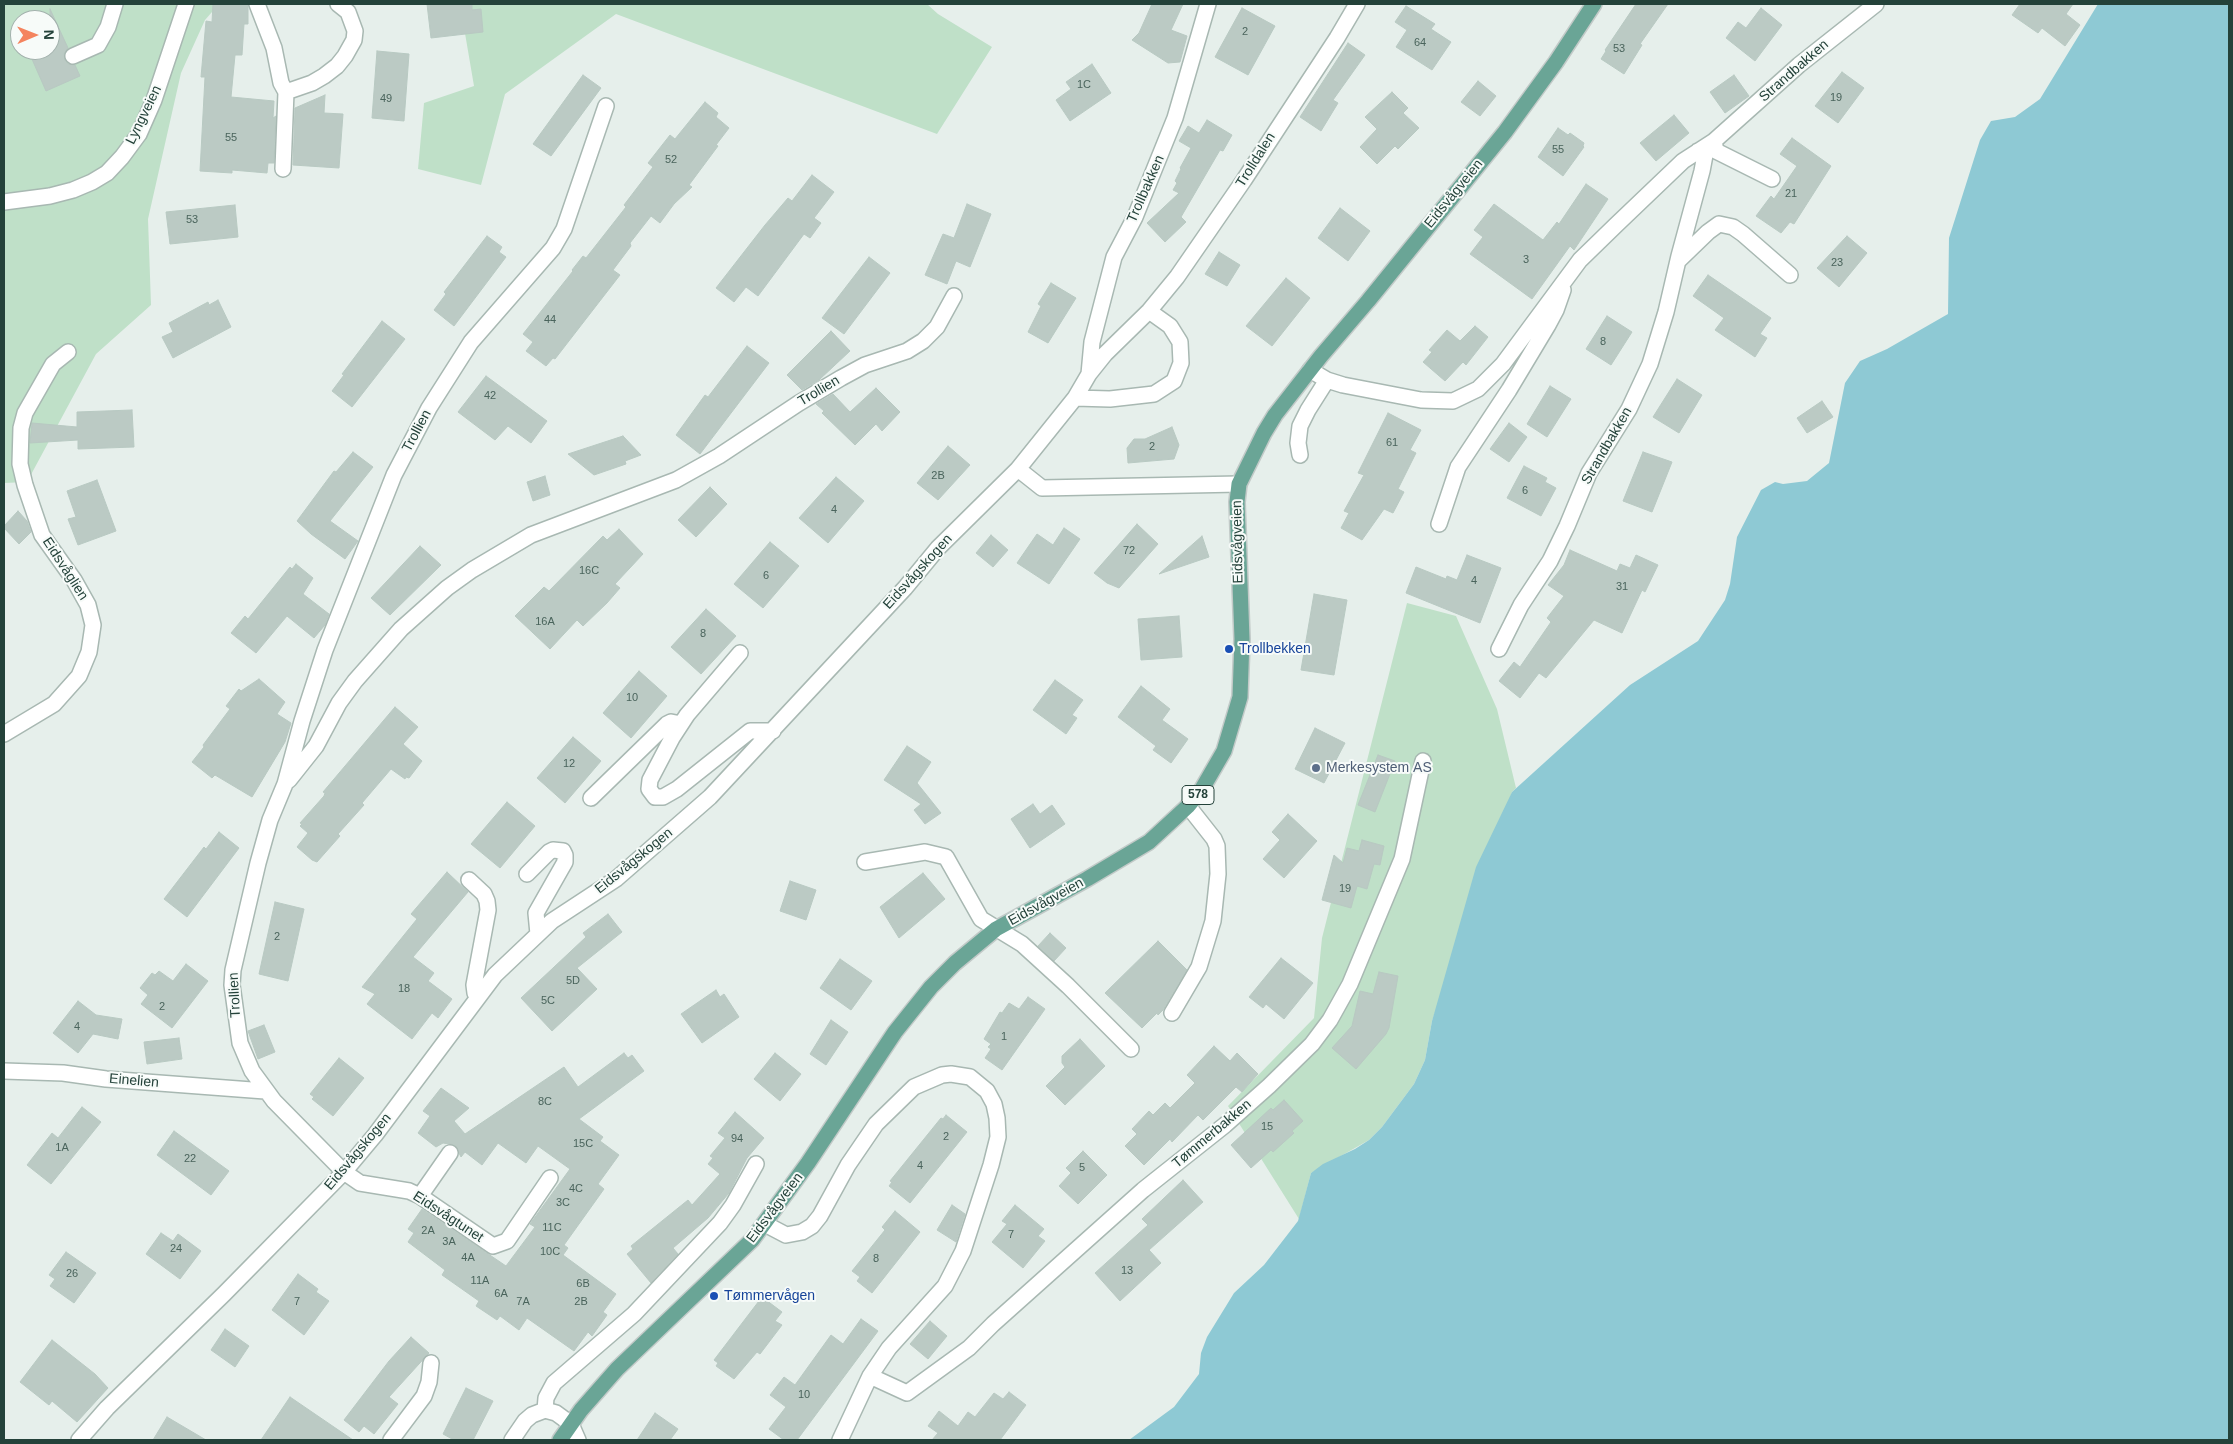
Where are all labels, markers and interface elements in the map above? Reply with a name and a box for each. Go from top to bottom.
north arrow [10,10,60,60]
house number: 2 [1242,25,1248,39]
text: N [41,30,57,40]
house number: 64 [1414,36,1426,50]
street label: Strandbakken [1756,36,1832,106]
house number: 53 [1613,42,1625,56]
house number: 1C [1077,78,1091,92]
street label: Lyngveien [123,83,165,147]
house number: 19 [1830,91,1842,105]
house number: 49 [380,92,392,106]
street label: Trolldalen [1233,130,1279,190]
house number: 55 [225,131,237,145]
house number: 55 [1552,143,1564,157]
house number: 52 [665,153,677,167]
street label: Trollbakken [1124,153,1168,225]
street label: Eidsvågveien [1421,156,1487,232]
house number: 21 [1785,187,1797,201]
house number: 53 [186,213,198,227]
house number: 3 [1523,253,1529,267]
house number: 23 [1831,256,1843,270]
house number: 44 [544,313,556,327]
house number: 8 [1600,335,1606,349]
street label: Trollien [795,372,843,410]
house number: 42 [484,389,496,403]
street label: Strandbakken [1578,404,1636,488]
street label: Trollien [399,407,435,455]
house number: 61 [1386,436,1398,450]
house number: 2 [1149,440,1155,454]
house number: 2B [931,469,945,483]
house number: 6 [1522,484,1528,498]
street label: Eidsvågveien [1229,500,1247,584]
house number: 4 [831,503,837,517]
street label: Eidsvågskogen [880,531,956,613]
street label: Eidsvåglien [38,534,92,604]
house number: 72 [1123,544,1135,558]
house number: 16C [579,564,599,578]
house number: 6 [763,569,769,583]
house number: 4 [1471,574,1477,588]
house number: 31 [1616,580,1628,594]
house number: 16A [535,615,555,629]
house number: 8 [700,627,706,641]
place label: Trollbekken [1239,641,1311,657]
marker: Trollbekken [1223,643,1235,655]
house number: 10 [626,691,638,705]
house number: 12 [563,757,575,771]
place label: Merkesystem AS [1326,760,1432,776]
marker: Merkesystem AS [1310,762,1322,774]
road number: 578 [1182,786,1214,804]
street label: Eidsvågskogen [592,825,676,897]
street label: Eidsvågveien [1006,874,1086,930]
house number: 19 [1339,882,1351,896]
house number: 2 [274,930,280,944]
street label: Trollien [225,972,245,1018]
house number: 5D [566,974,580,988]
house number: 18 [398,982,410,996]
house number: 5C [541,994,555,1008]
house number: 2 [159,1000,165,1014]
house number: 4 [74,1020,80,1034]
house number: 1 [1001,1030,1007,1044]
street label: Einelien [108,1070,160,1092]
house number: 8C [538,1095,552,1109]
street label: Tømmerbakken [1169,1096,1255,1172]
street label: Eidsvågskogen [321,1110,395,1194]
house number: 15 [1261,1120,1273,1134]
house number: 2 [943,1130,949,1144]
house number: 94 [731,1132,743,1146]
house number: 15C [573,1137,593,1151]
house number: 1A [55,1141,69,1155]
house number: 22 [184,1152,196,1166]
house number: 4 [917,1159,923,1173]
house number: 5 [1079,1161,1085,1175]
street label: Eidsvågveien [743,1170,807,1246]
house number: 4C [569,1182,583,1196]
street label: Eidsvågtunet [409,1188,487,1246]
house number: 3C [556,1196,570,1210]
house number: 11C [542,1221,562,1235]
house number: 2A [421,1224,435,1238]
house number: 7 [1008,1228,1014,1242]
house number: 3A [442,1235,456,1249]
house number: 24 [170,1242,182,1256]
house number: 10C [540,1245,560,1259]
house number: 4A [461,1251,475,1265]
house number: 8 [873,1252,879,1266]
house number: 13 [1121,1264,1133,1278]
house number: 26 [66,1267,78,1281]
house number: 11A [471,1274,489,1288]
house number: 6B [576,1277,590,1291]
house number: 6A [494,1287,508,1301]
place label: Tømmervågen [724,1288,815,1304]
marker: Tømmervågen [708,1290,720,1302]
house number: 7 [294,1295,300,1309]
house number: 7A [516,1295,530,1309]
house number: 2B [574,1295,588,1309]
house number: 10 [798,1388,810,1402]

